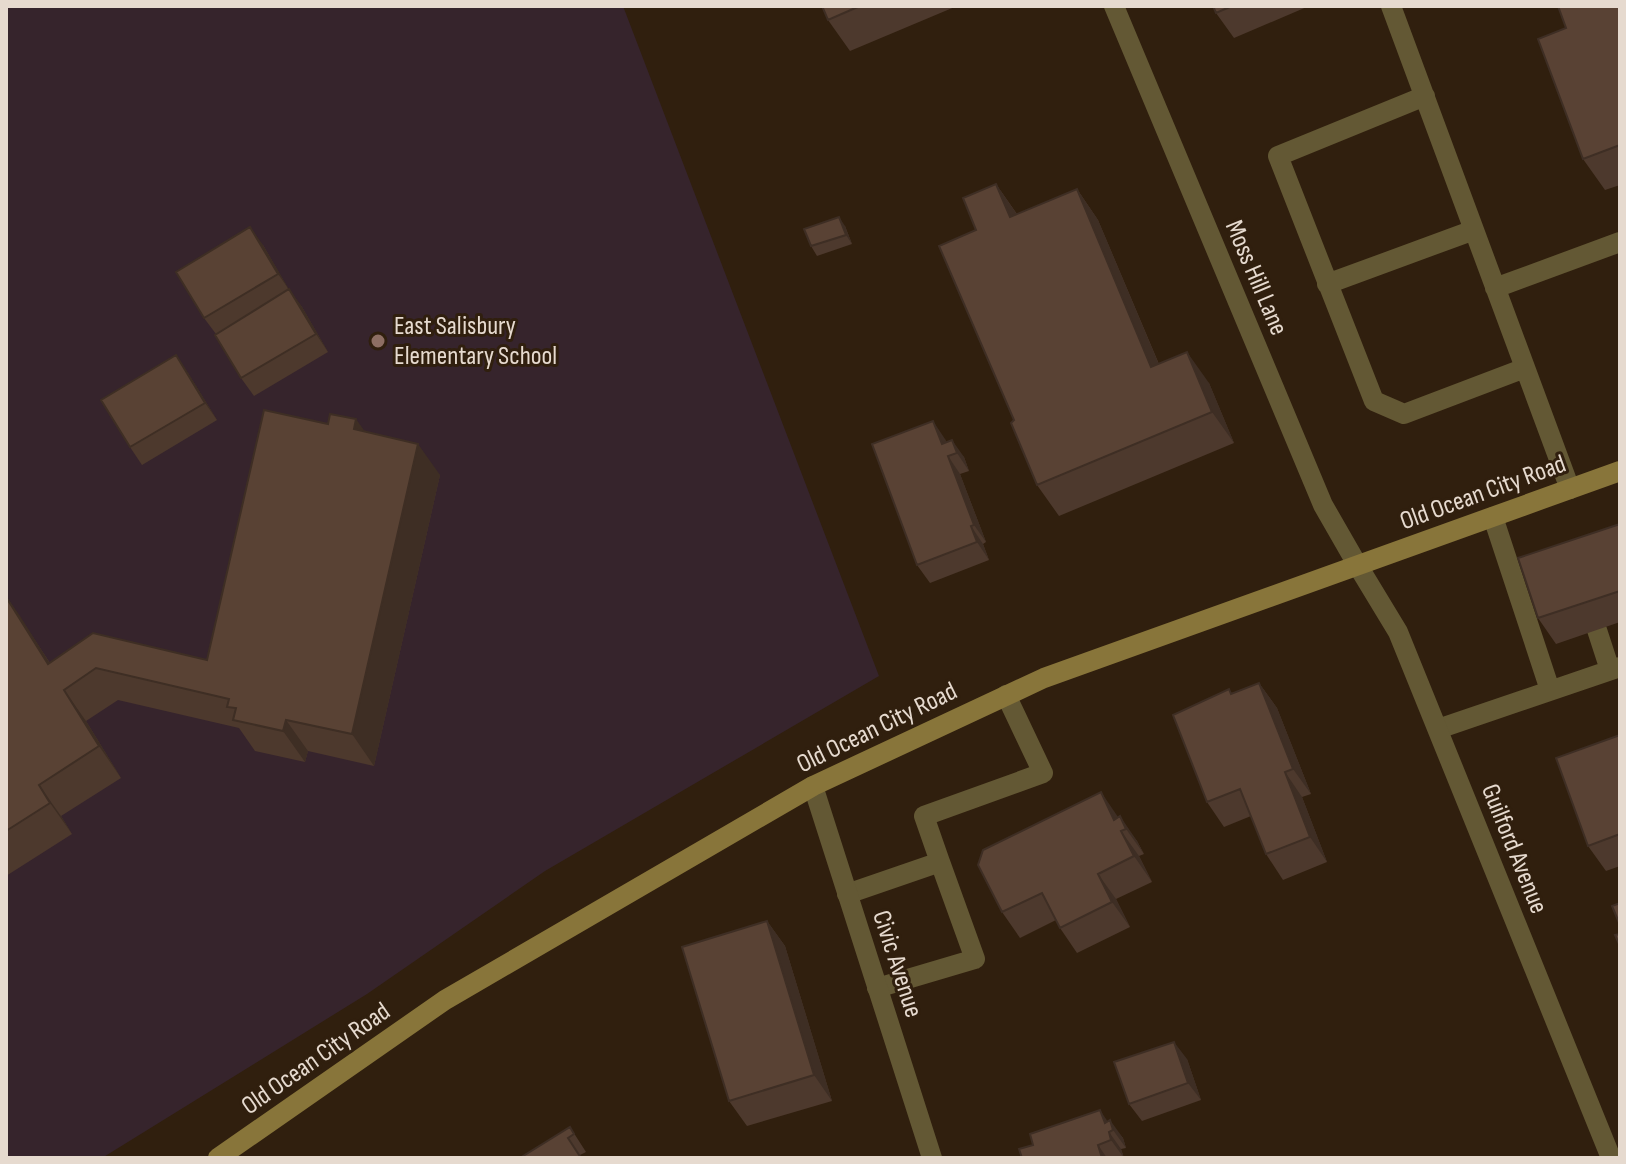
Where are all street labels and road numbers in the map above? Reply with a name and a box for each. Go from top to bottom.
street label: Moss Hill Lane [1218,216,1294,340]
street label: Old Ocean City Road [1396,449,1570,537]
street label: Old Ocean City Road [792,676,962,780]
street label: Guilford Avenue [1474,780,1554,918]
street label: Civic Avenue [865,907,929,1021]
street label: Old Ocean City Road [236,996,396,1122]

